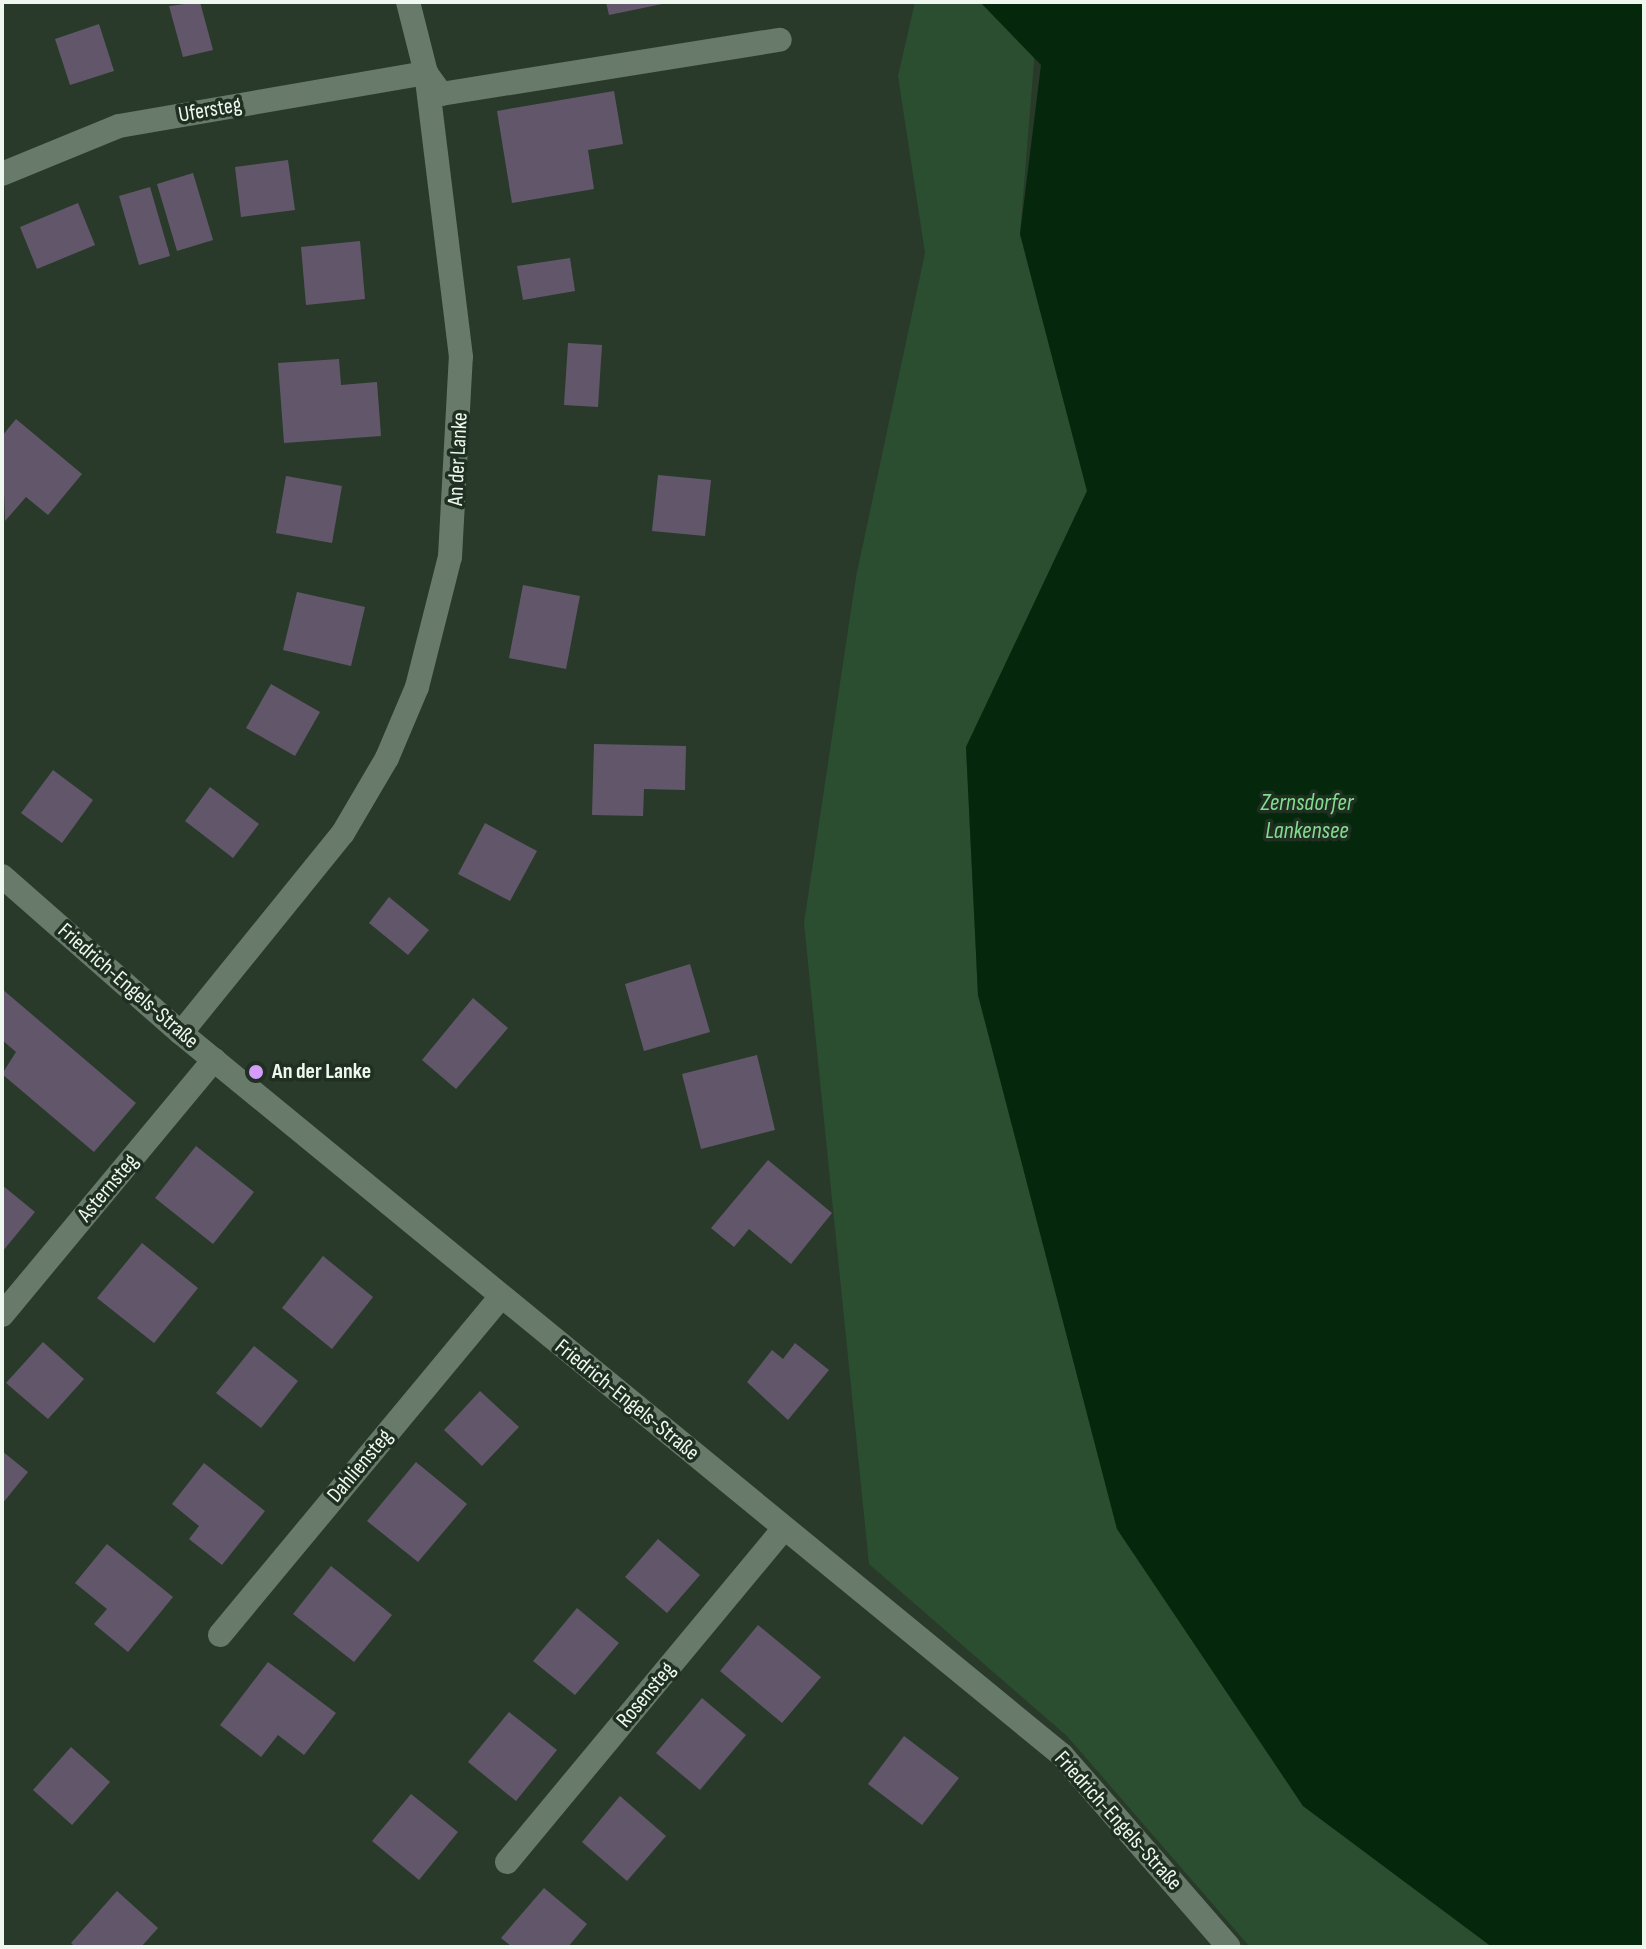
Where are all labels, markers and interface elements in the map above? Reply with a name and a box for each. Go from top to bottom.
street label: Ufersteg [176,91,244,129]
street label: An der Lanke [442,412,474,506]
water label: Zernsdorfer Lankensee [1261,789,1353,845]
street label: Friedrich-Engels-Straße [52,918,204,1054]
place label: An der Lanke [272,1059,371,1085]
marker: An der Lanke [247,1063,265,1081]
street label: Asternsteg [72,1149,144,1227]
street label: Friedrich-Engels-Straße [550,1334,704,1466]
street label: Dahliensteg [322,1424,398,1508]
street label: Rosensteg [611,1657,681,1733]
street label: Friedrich-Engels-Straße [1049,1746,1187,1896]

